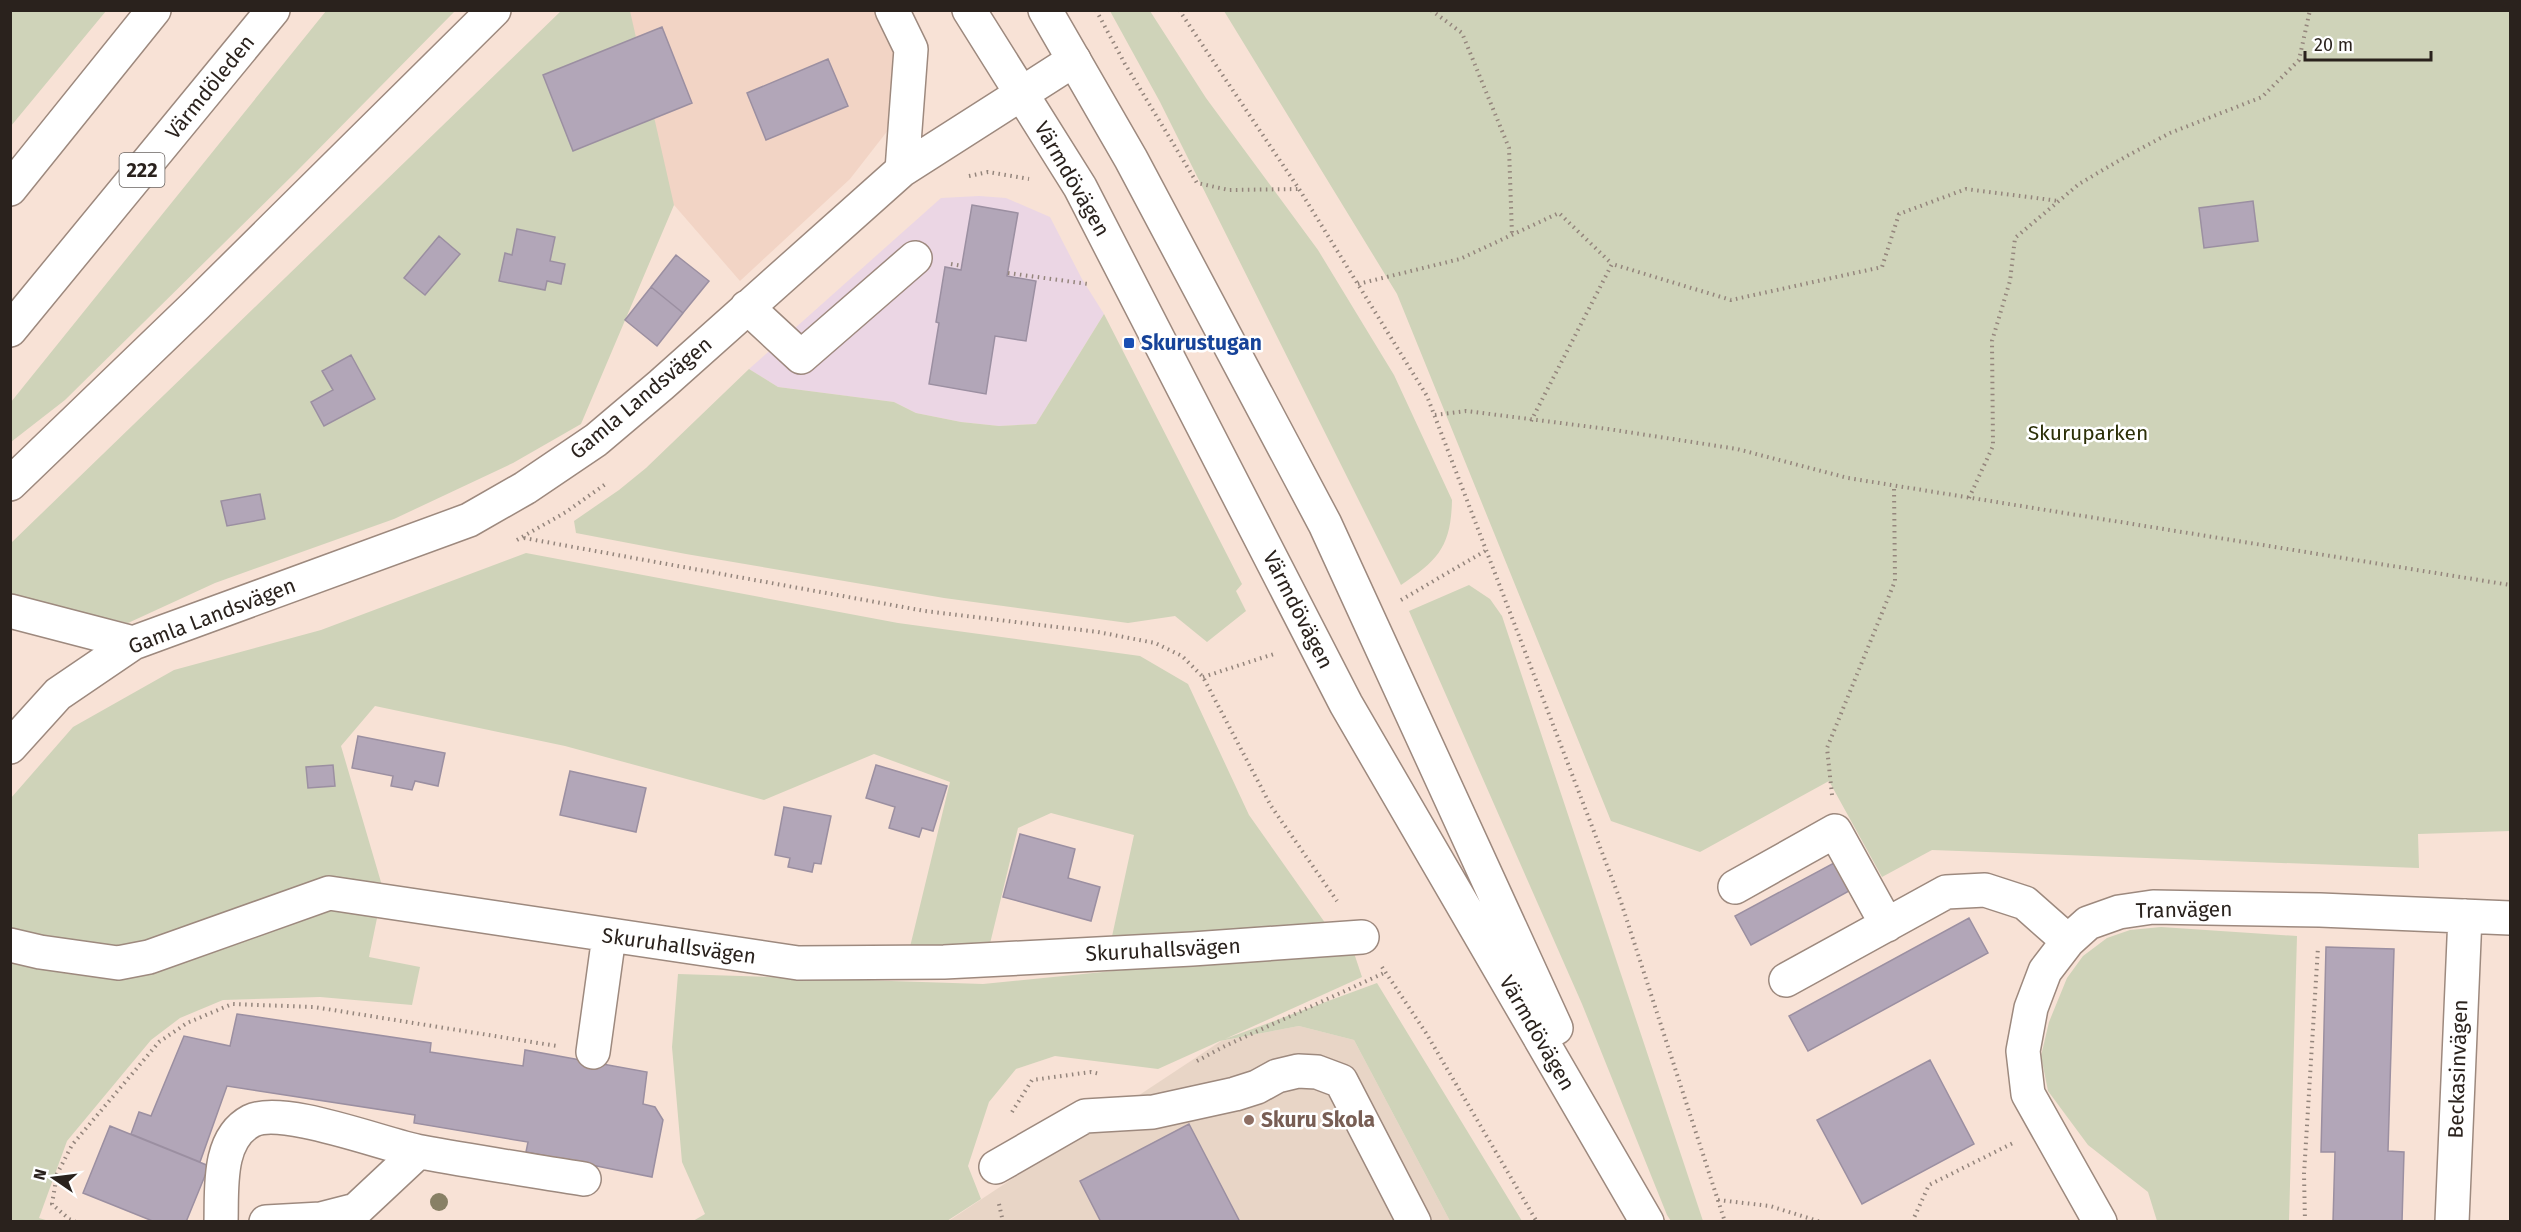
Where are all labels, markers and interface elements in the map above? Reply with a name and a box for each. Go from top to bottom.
scale bar [2305,24,2431,62]
street label: Värmdöleden [160,29,260,145]
text: 20 m [2314,34,2353,56]
street label: Värmdövägen [1029,117,1115,241]
road number: 222 [120,153,164,187]
place label: Skurustugan [1141,330,1262,356]
street label: Gamla Landsvägen [565,331,717,465]
marker: Skurustugan [1122,336,1136,350]
park label: Skuruparken [2028,420,2148,446]
street label: Värmdövägen [1257,547,1339,673]
street label: Gamla Landsvägen [125,572,299,660]
street label: Tranvägen [2135,896,2233,924]
street label: Skuruhallsvägen [600,922,758,970]
street label: Skuruhallsvägen [1085,933,1241,967]
street label: Värmdövägen [1494,971,1580,1095]
street label: Beckasinvägen [2443,999,2473,1139]
place label: Skuru Skola [1261,1107,1375,1133]
marker: Skuru Skola [1242,1113,1256,1127]
north arrow [24,1148,84,1208]
text: N [29,1167,50,1182]

